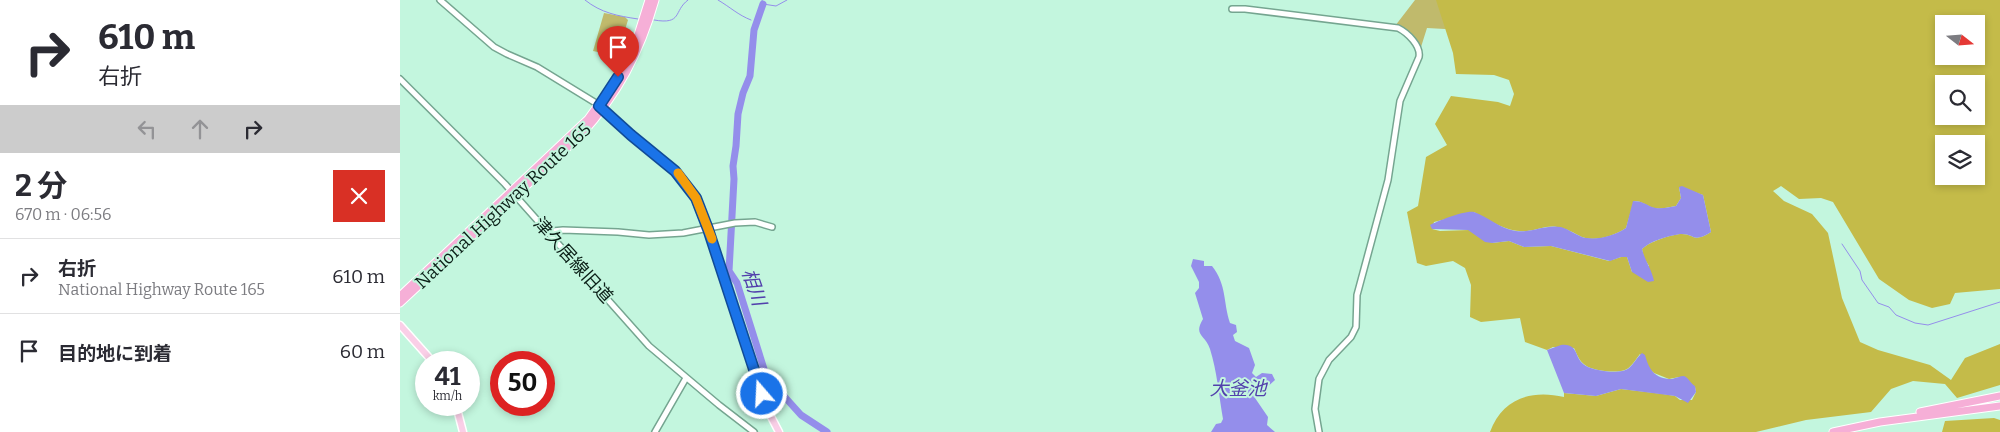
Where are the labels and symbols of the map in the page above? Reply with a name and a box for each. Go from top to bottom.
north arrow [1935,15,1985,65]
pin [597,26,639,77]
street label: National Highway Route 165 [410,119,596,293]
street label: 津久居線旧道 [529,213,617,307]
water label: 相川 [737,265,772,311]
speed limit sign: 50 [490,351,555,416]
position arrow [735,367,787,419]
water label: 大釜池 [1209,377,1268,400]

